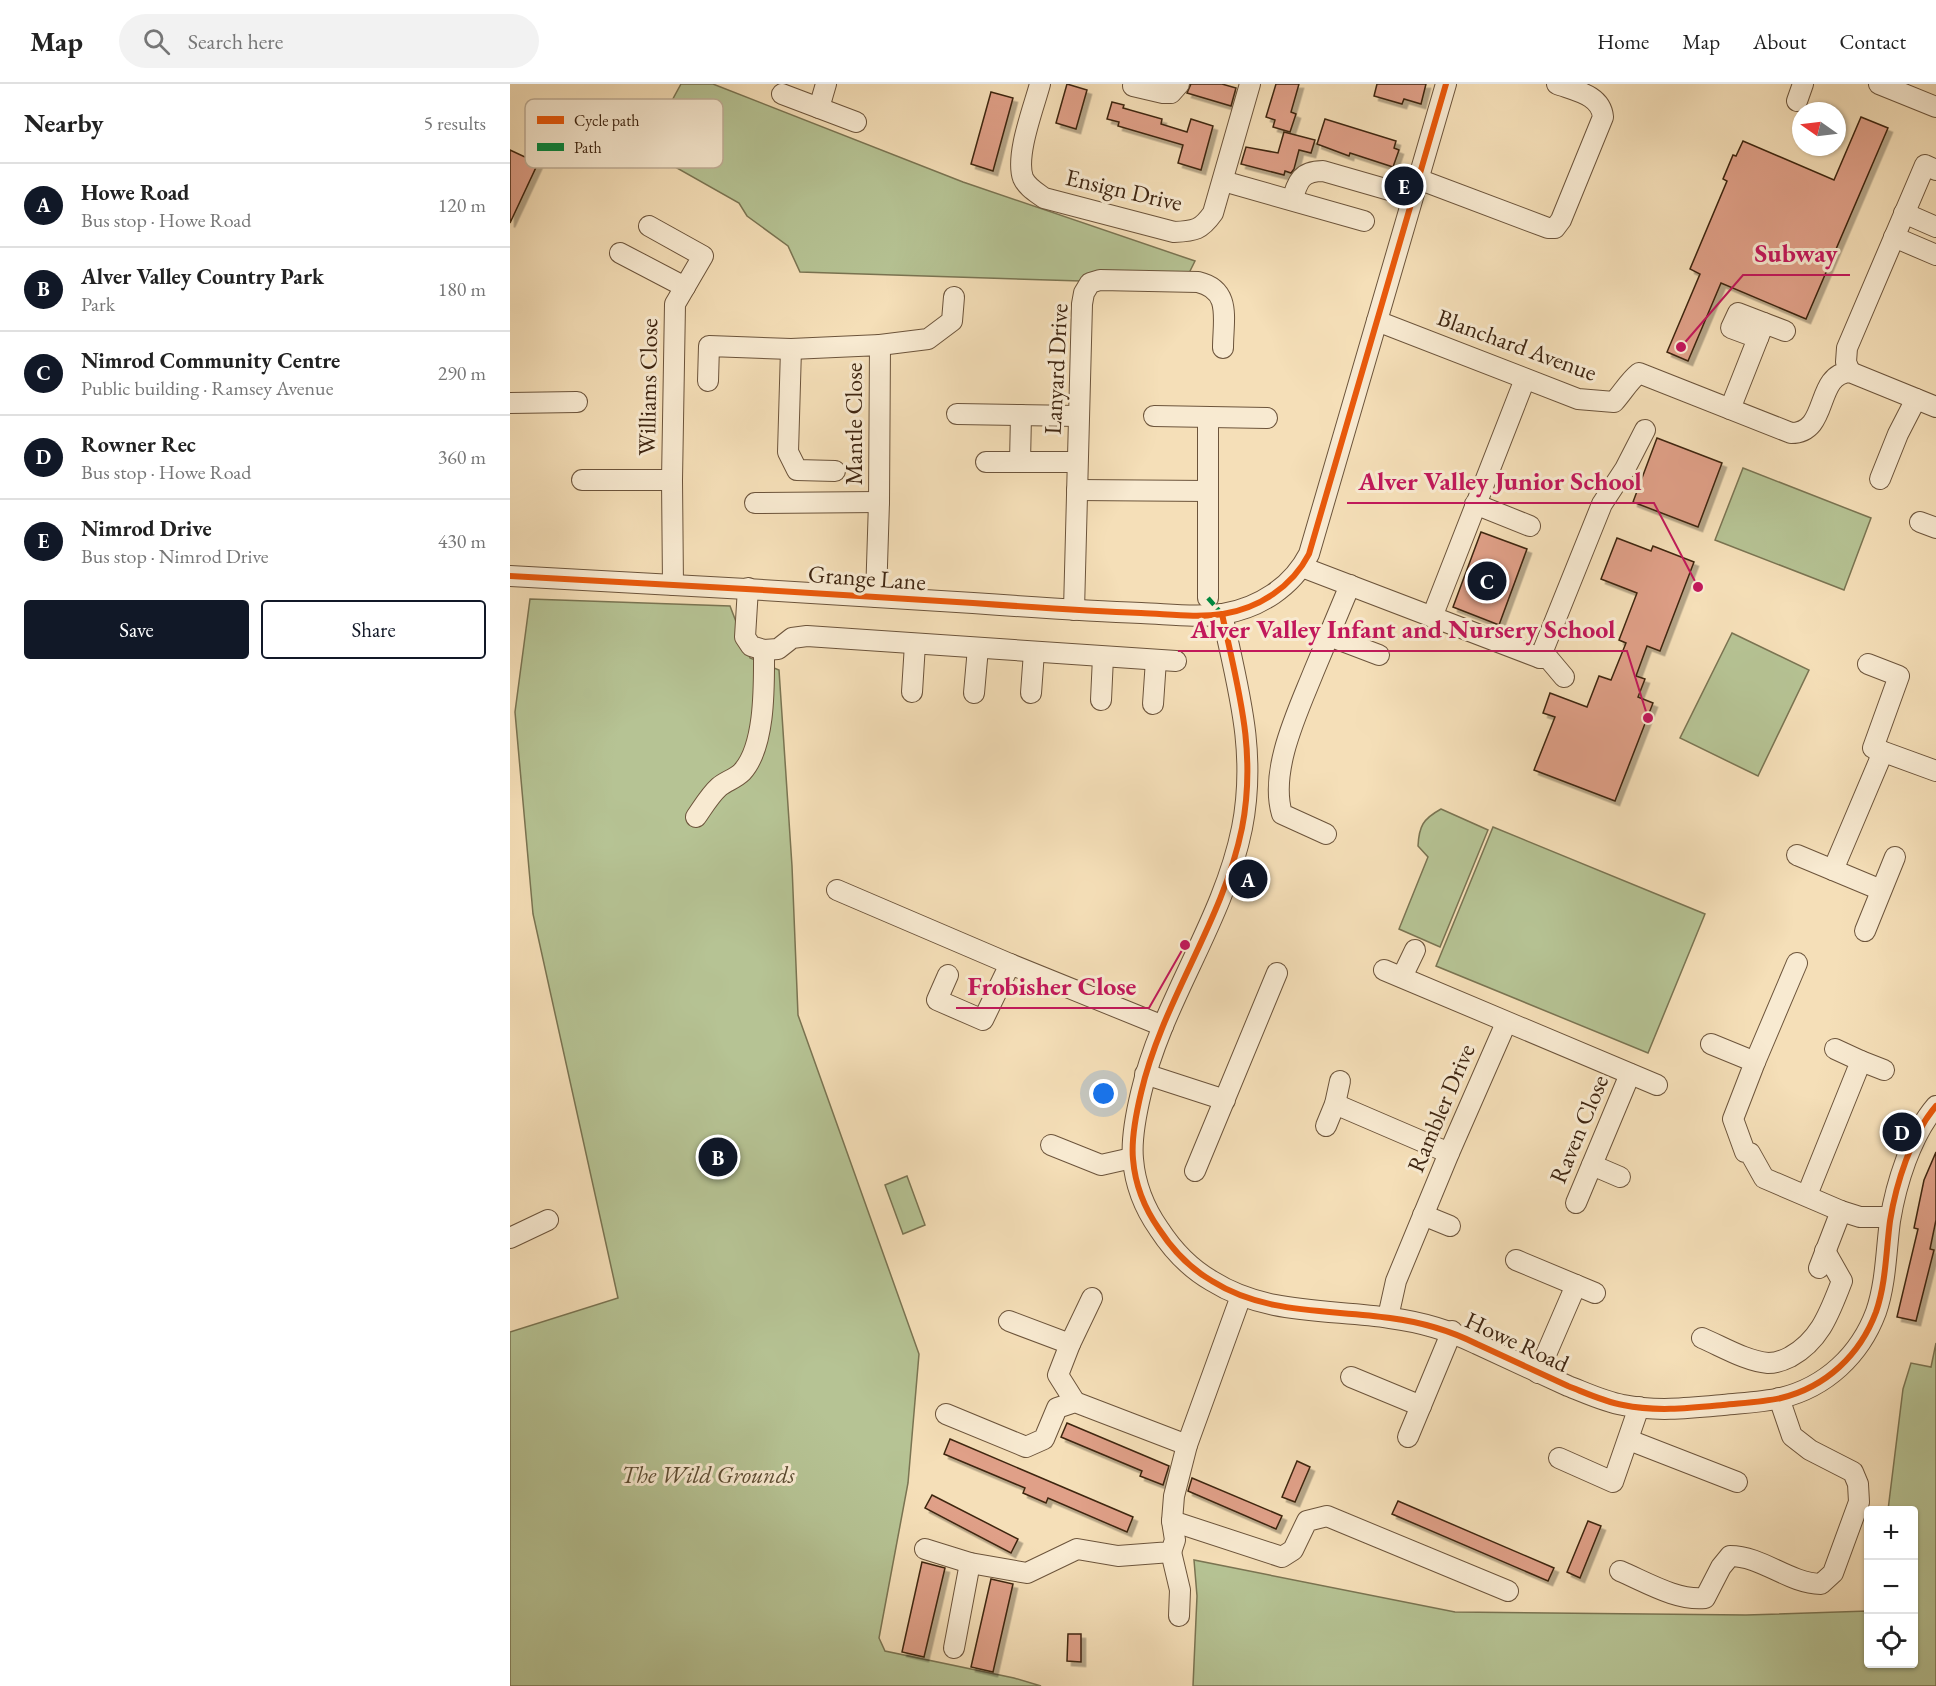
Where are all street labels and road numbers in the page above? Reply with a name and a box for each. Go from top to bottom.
street label: Ensign Drive [1063,161,1186,218]
street label: Blanchard Avenue [1433,301,1601,388]
street label: Lanyard Drive [1037,303,1074,435]
street label: Williams Close [631,318,664,456]
street label: Mantle Close [838,363,869,485]
street label: Grange Lane [807,558,927,597]
street label: Rambler Drive [1400,1039,1481,1177]
street label: Raven Close [1542,1070,1615,1188]
street label: Howe Road [1460,1304,1575,1379]

